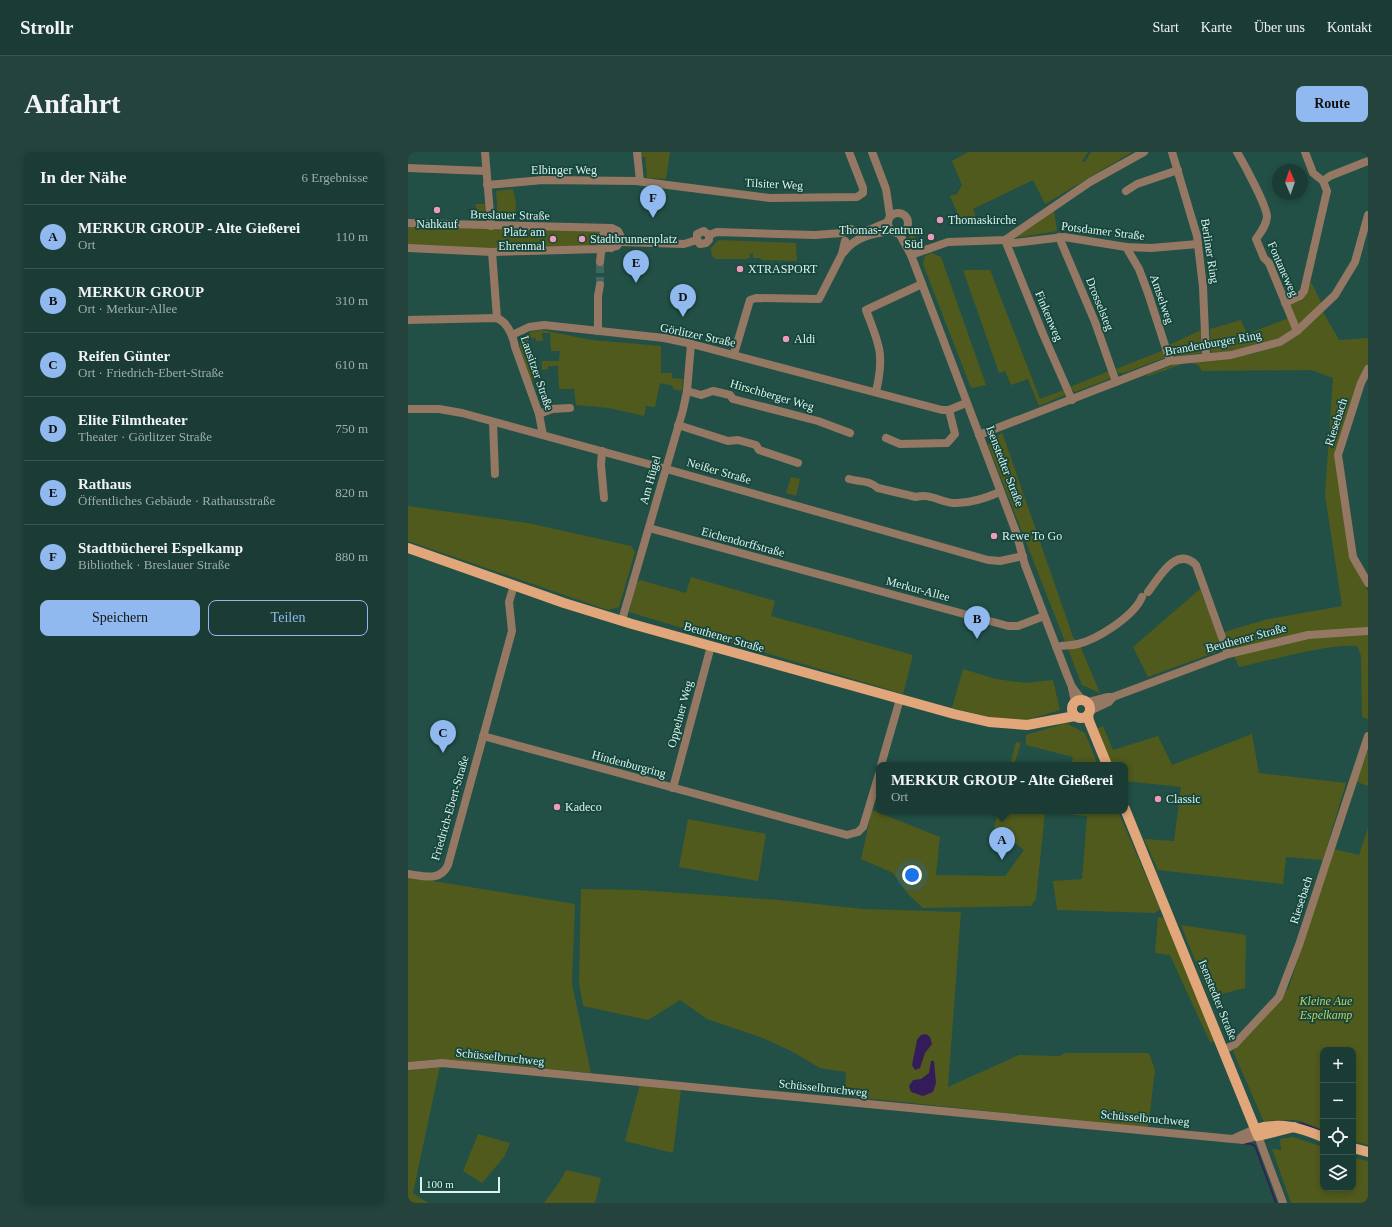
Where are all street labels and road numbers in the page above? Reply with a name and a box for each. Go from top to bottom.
street label: Elbinger Weg [531,163,597,177]
street label: Tilsiter Weg [744,175,804,193]
street label: Breslauer Straße [470,207,550,223]
street label: Berliner Ring [1198,217,1222,285]
street label: Potsdamer Straße [1060,219,1146,243]
street label: Fontaneweg [1265,239,1301,299]
street label: Amselweg [1147,272,1177,326]
street label: Drosselsteg [1083,275,1117,333]
street label: Finkenweg [1032,289,1066,343]
street label: Görlitzer Straße [659,320,737,350]
street label: Brandenburger Ring [1163,328,1263,358]
street label: Lausitzer Straße [518,334,556,412]
street label: Hirschberger Weg [728,376,816,414]
street label: Riesebach [1322,396,1350,448]
street label: Isenstedter Straße [983,424,1027,508]
street label: Am Hügel [636,453,664,506]
street label: Neißer Straße [685,455,753,487]
street label: Eichendorffstraße [700,524,786,560]
street label: Merkur-Allee [884,574,952,604]
street label: Beuthener Straße [682,619,766,655]
street label: Beuthener Straße [1204,621,1288,655]
street label: Oppelner Weg [664,679,696,749]
street label: Hindenburgring [590,747,668,781]
street label: Friedrich-Ebert-Straße [428,754,472,862]
street label: Riesebach [1287,874,1315,926]
street label: Isenstedter Straße [1195,958,1241,1042]
street label: Schüsselbruchweg [455,1045,545,1069]
street label: Schüsselbruchweg [778,1076,868,1100]
street label: Schüsselbruchweg [1100,1107,1190,1129]

